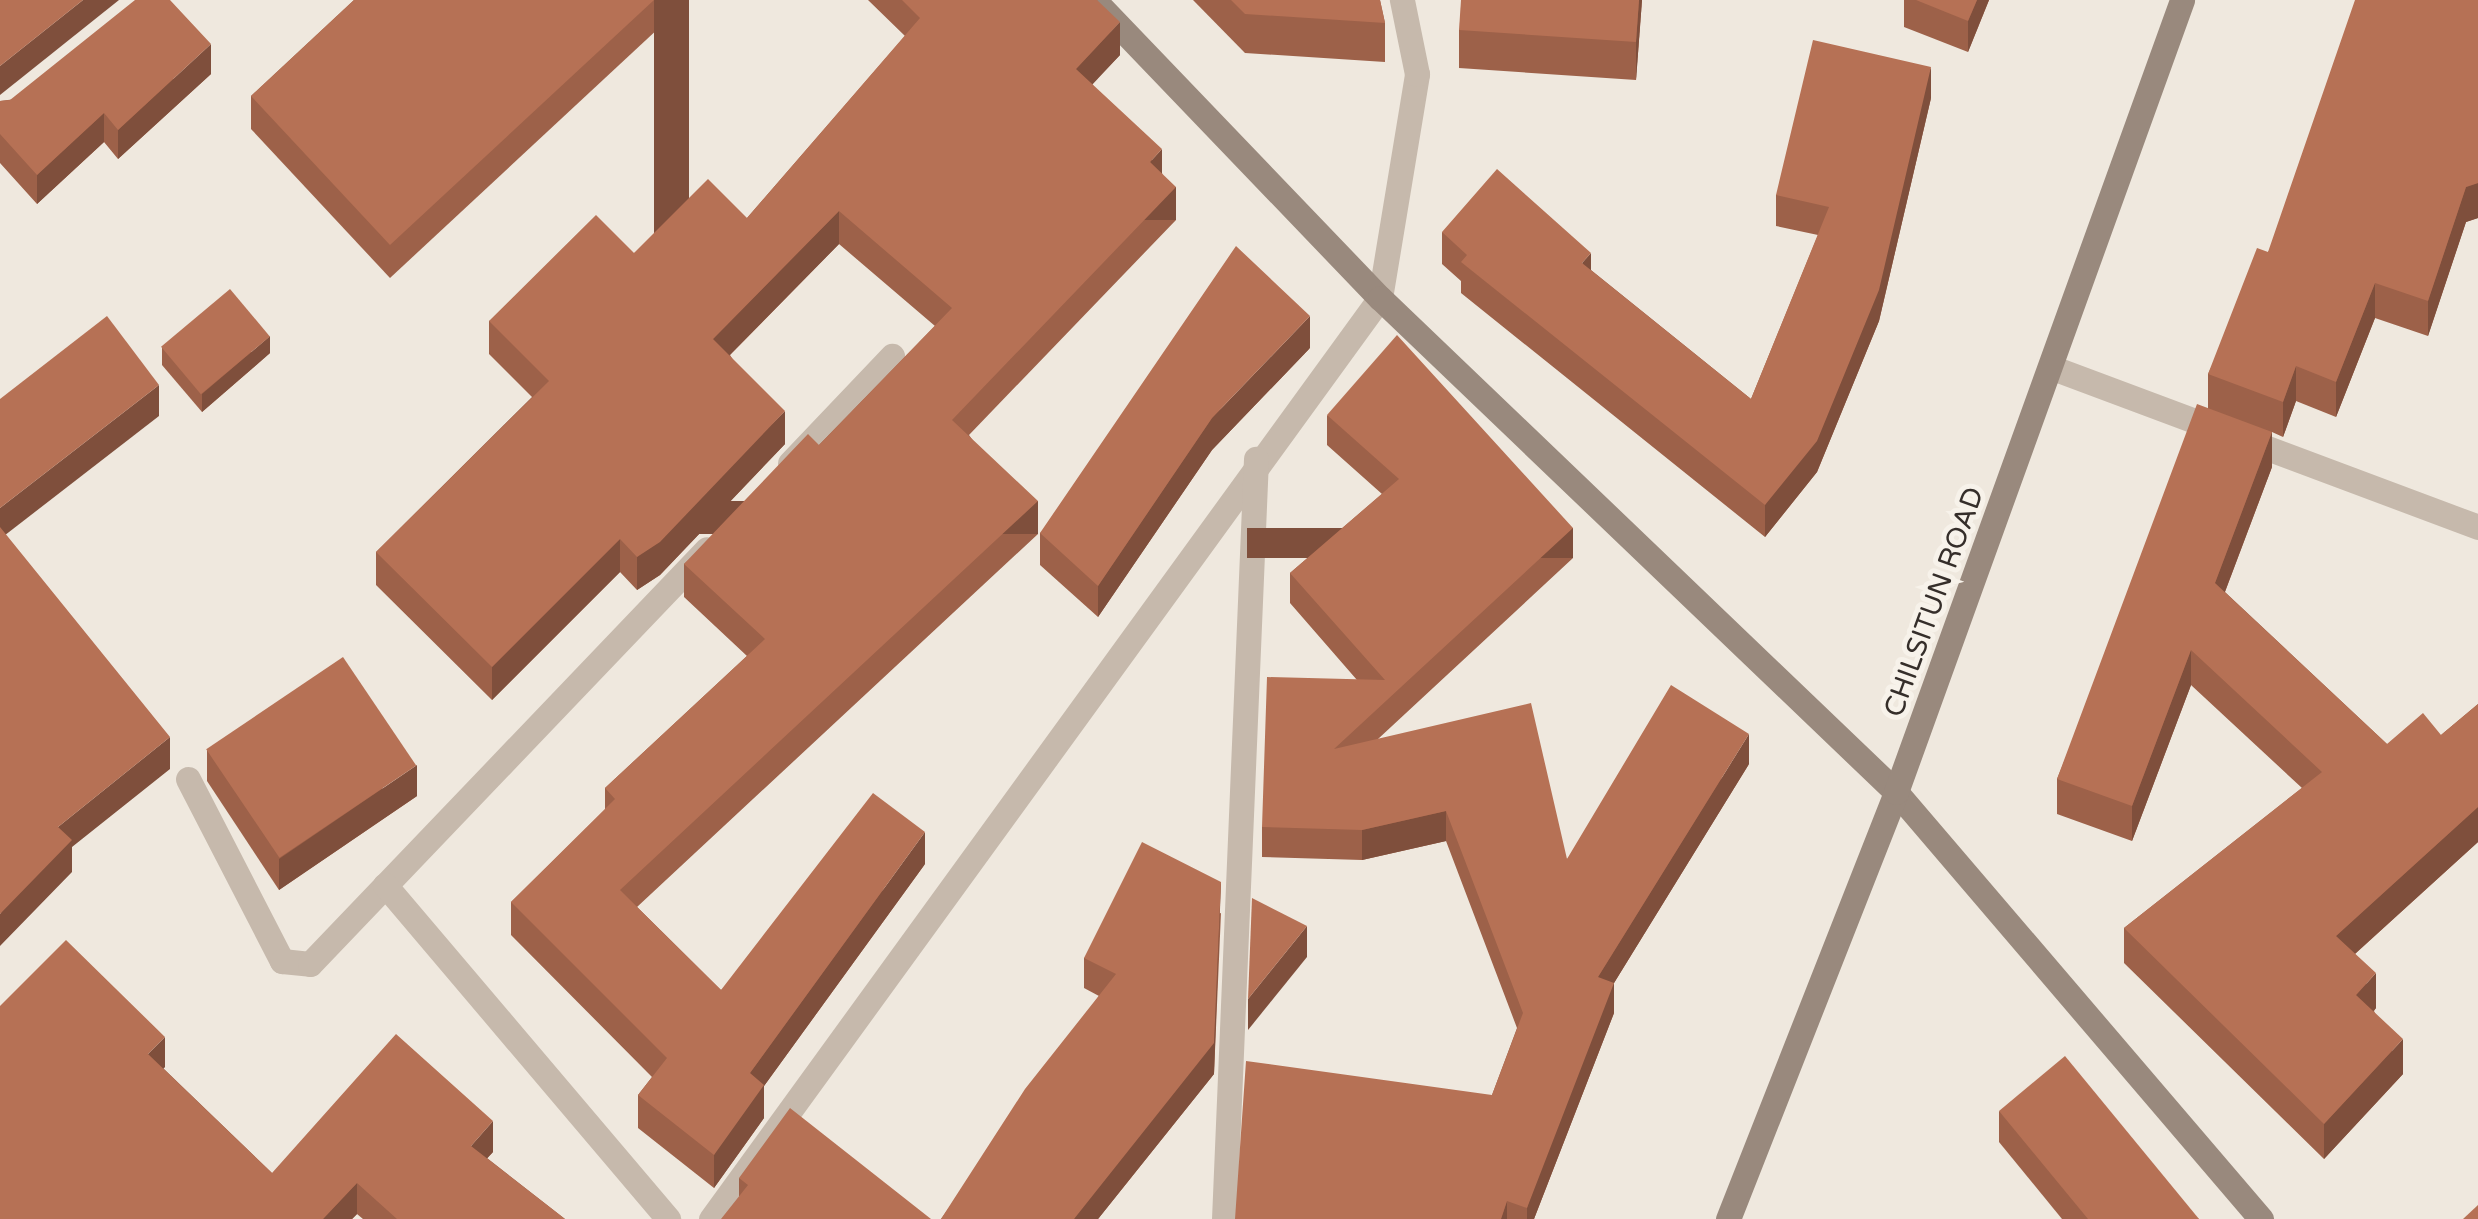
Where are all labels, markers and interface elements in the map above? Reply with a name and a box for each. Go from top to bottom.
street label: CHILSITUN ROAD [1877,482,1991,722]

